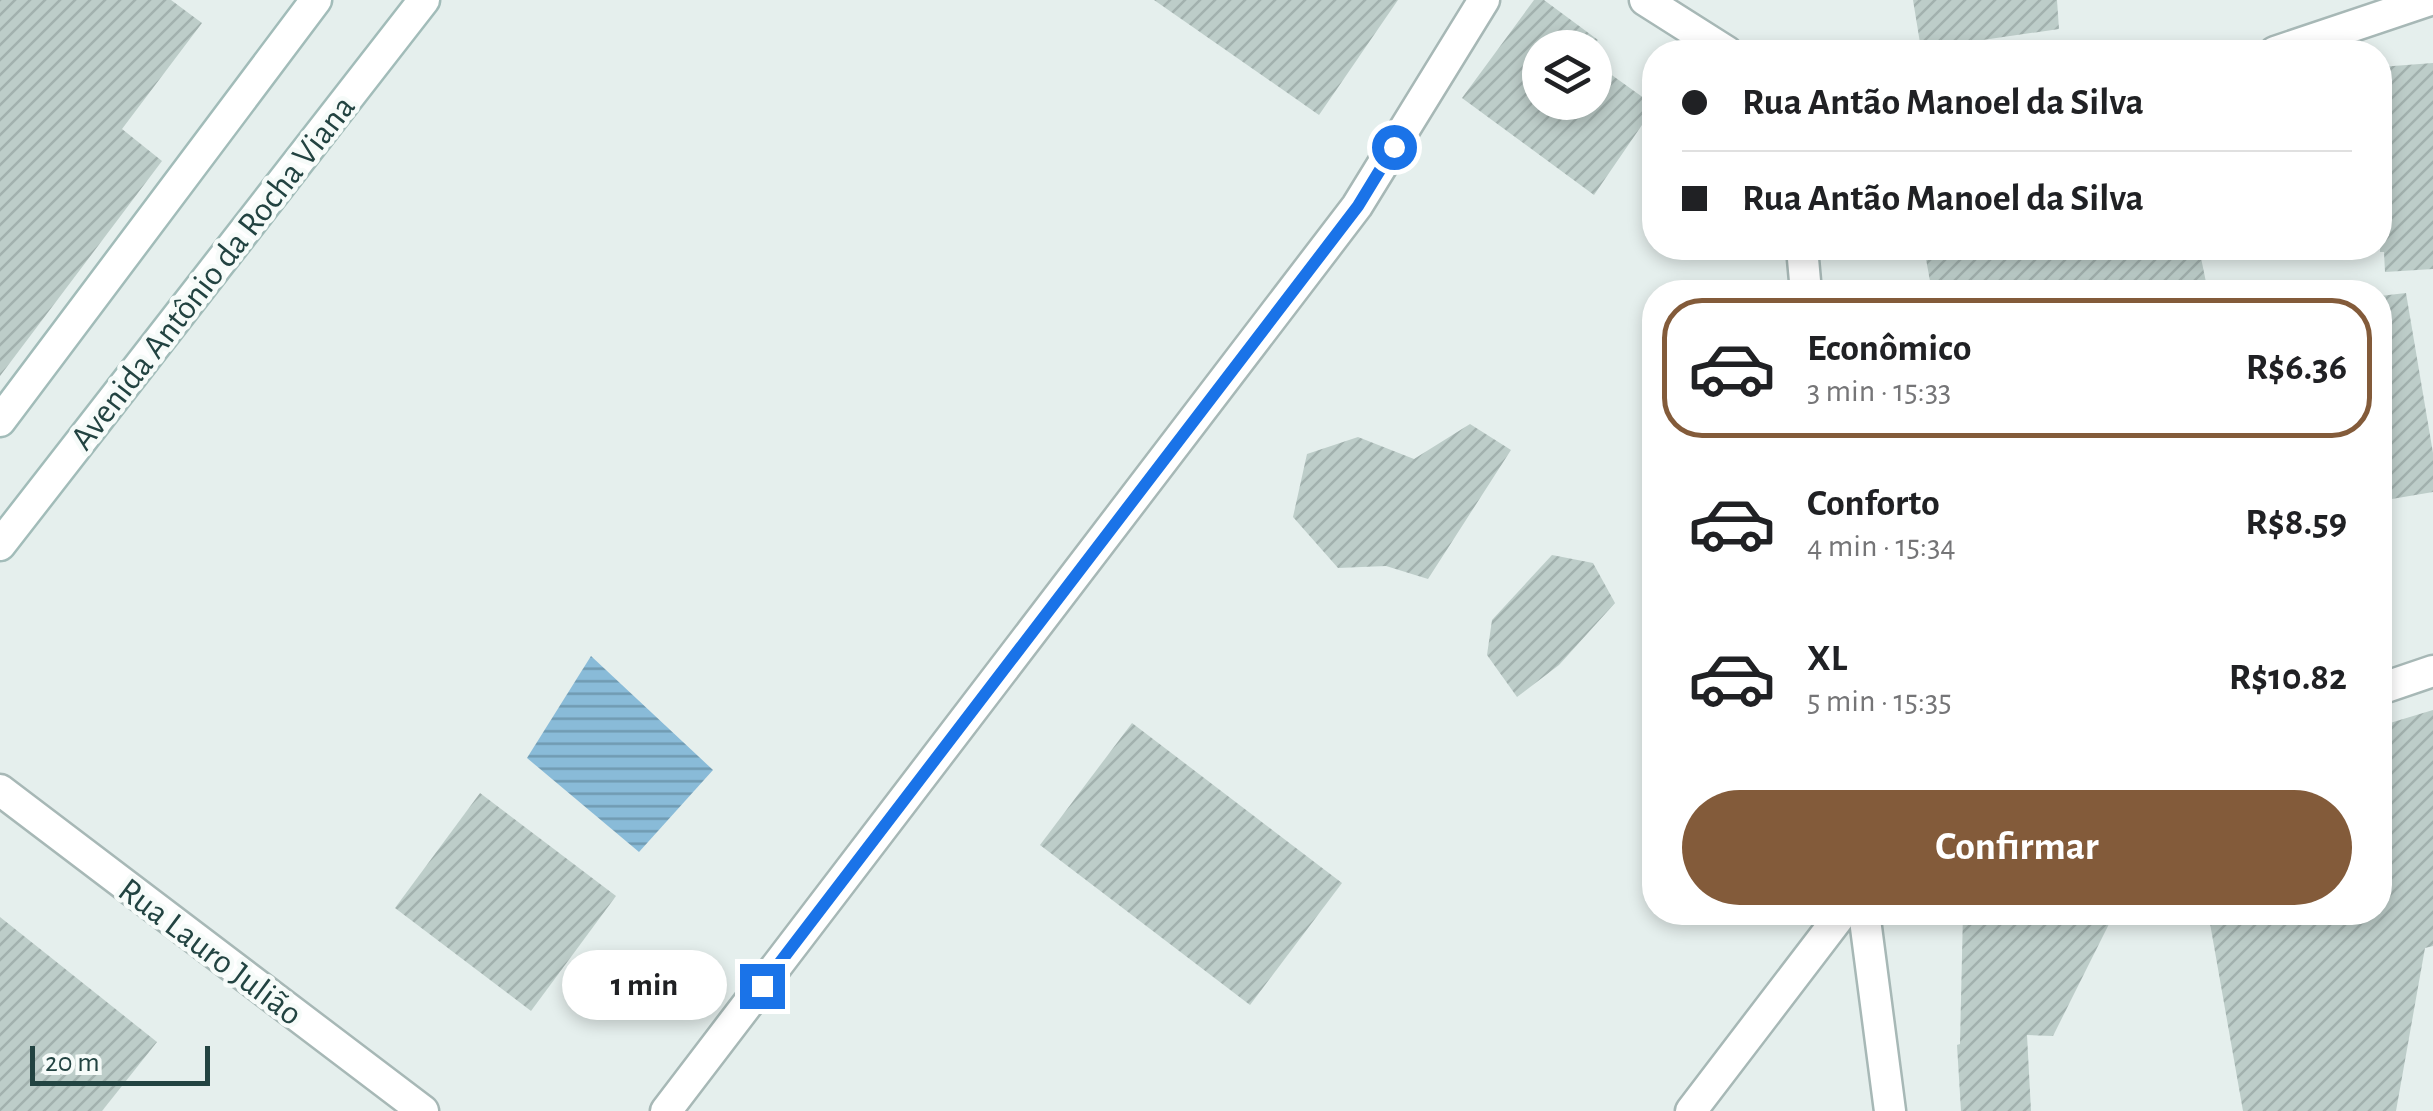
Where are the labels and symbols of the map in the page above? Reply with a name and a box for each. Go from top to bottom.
street label: Avenida Antônio da Rocha Viana [64,89,362,457]
route start [1372,125,1417,170]
street label: Rua Lauro Julião [112,872,308,1032]
callout: 1 min [562,951,727,1021]
route end [740,964,785,1009]
scale bar [30,1041,210,1086]

